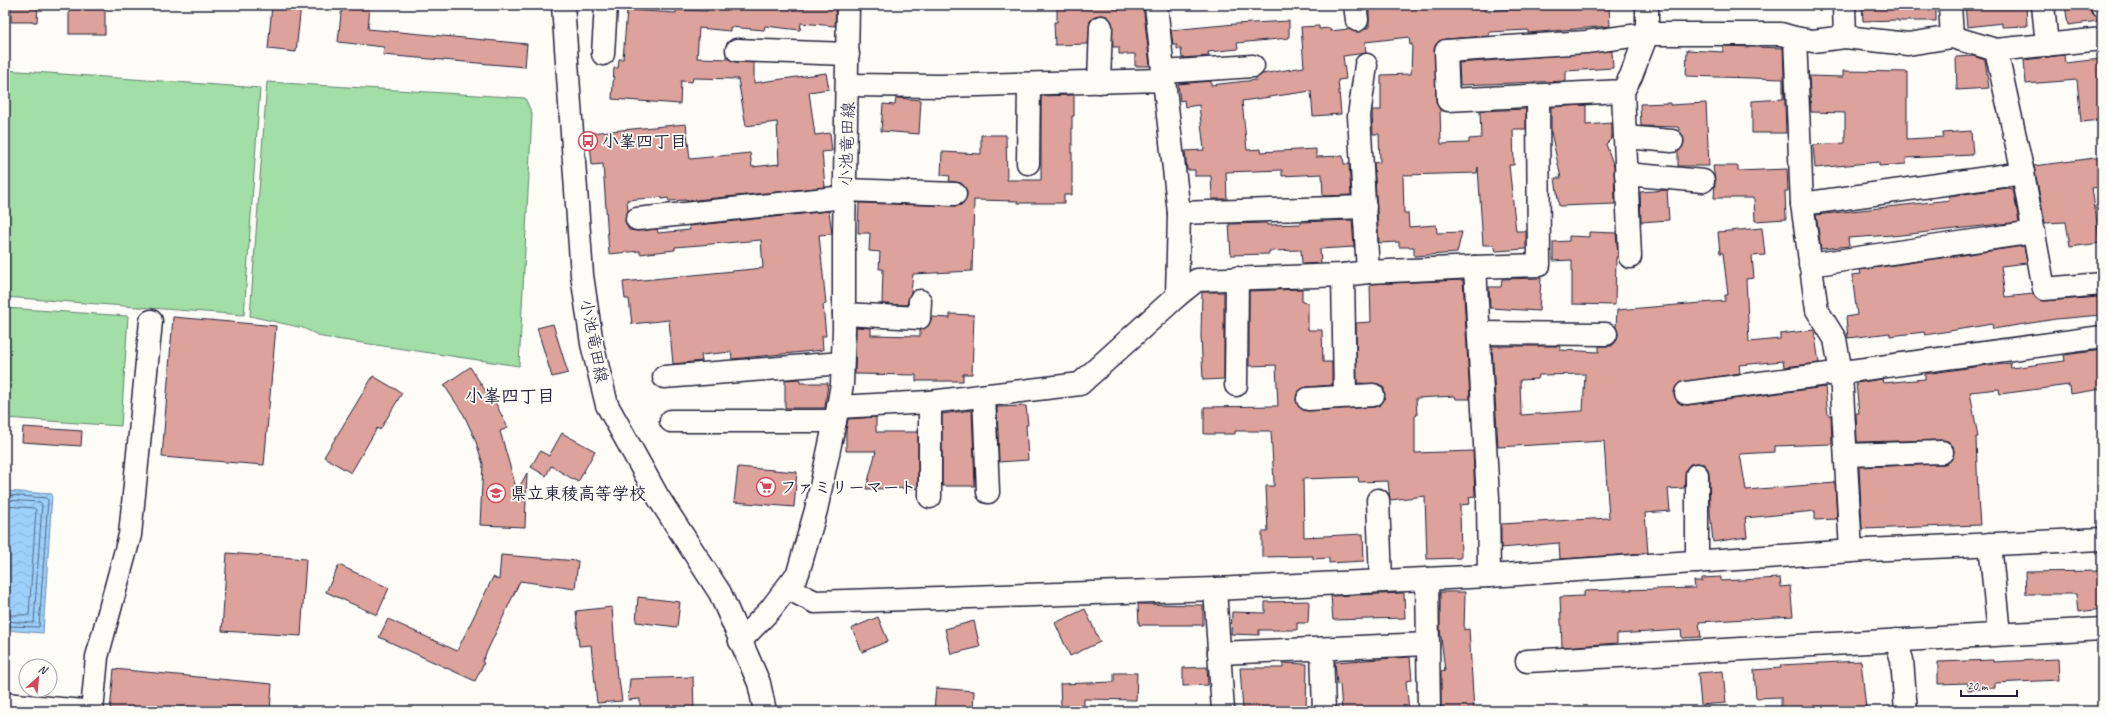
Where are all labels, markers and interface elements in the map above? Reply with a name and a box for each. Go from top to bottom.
street label: 小池竜田線 [835,101,859,187]
bus stop icon: 小峯四丁目 [577,130,599,152]
place label: 小峯四丁目 [602,131,687,152]
street label: 小池竜田線 [576,297,612,385]
district label: 小峯四丁目 [465,385,555,407]
supermarket icon: ファミリーマート [755,476,777,498]
place label: ファミリーマート [780,477,917,498]
school or university icon: 県立東稜高等学校 [485,482,507,504]
place label: 県立東稜高等学校 [510,483,646,504]
north arrow [18,658,58,698]
text: N [36,661,51,678]
scale bar [1961,672,2017,698]
text: 20 m [1967,678,1989,694]

